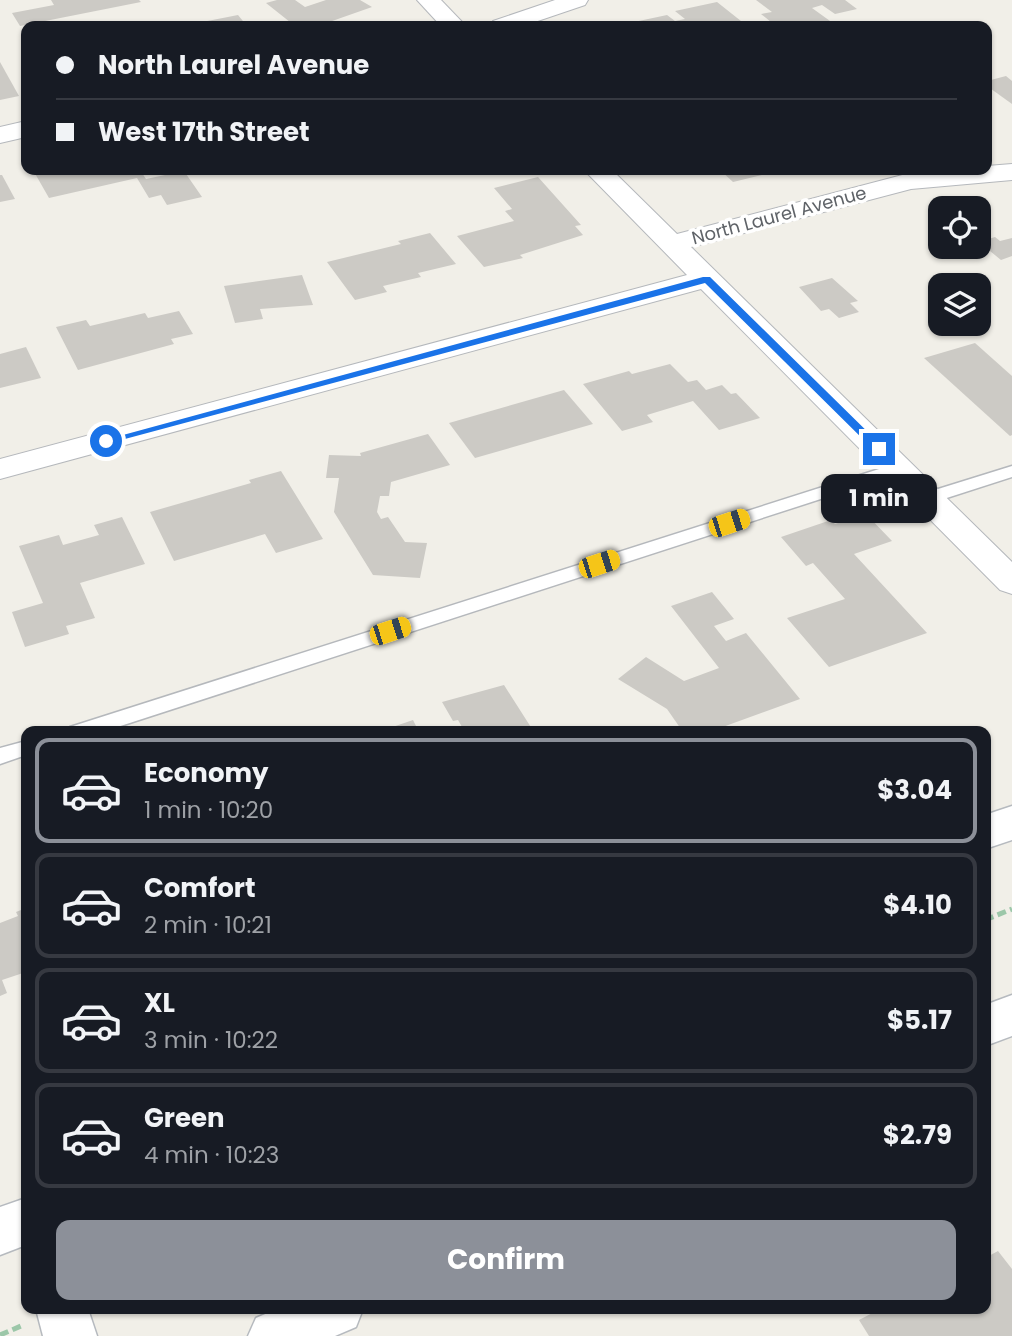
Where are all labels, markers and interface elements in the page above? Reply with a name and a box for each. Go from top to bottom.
text: North Laurel Avenue [98,47,369,83]
text: West 17th Street [98,114,309,150]
street label: North Laurel Avenue [689,180,869,250]
map controls [928,196,991,336]
button: locate [928,196,991,259]
button: layers [928,273,991,336]
route start [90,425,122,457]
route end [863,433,895,465]
callout: 1 min [821,474,937,522]
text: 1 min [849,482,909,514]
car [706,507,753,539]
car [576,548,623,580]
car [367,615,414,647]
text: Economy [144,755,268,791]
icon: car [60,759,123,822]
text: $3.04 [877,772,952,808]
text: 1 min · 10:20 [144,794,273,826]
text: Comfort [144,870,256,906]
icon: car [60,874,123,937]
text: $4.10 [883,887,952,923]
text: 2 min · 10:21 [144,909,272,941]
text: XL [144,985,175,1021]
icon: car [60,989,123,1052]
text: $5.17 [887,1002,952,1038]
text: 3 min · 10:22 [144,1024,278,1056]
text: Green [144,1100,225,1136]
icon: car [60,1104,123,1167]
text: $2.79 [883,1117,952,1153]
text: 4 min · 10:23 [144,1139,279,1171]
button: Confirm [56,1220,956,1300]

